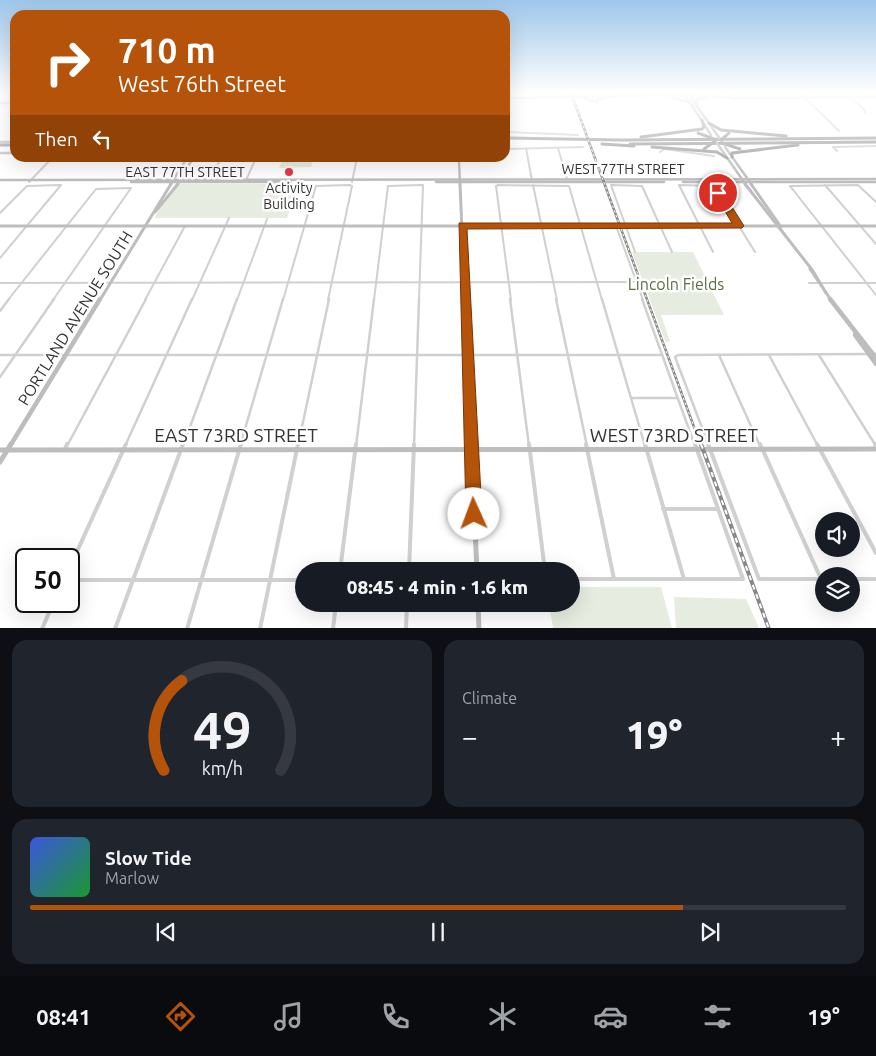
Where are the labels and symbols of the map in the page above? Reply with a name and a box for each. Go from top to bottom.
street label: WEST 77TH STREET [562,161,685,177]
street label: EAST 77TH STREET [125,164,245,180]
marker: Activity Building [283,166,295,178]
pin [697,172,739,214]
place label: Activity Building [263,180,315,212]
street label: PORTLAND AVENUE SOUTH [14,228,136,408]
park label: Lincoln Fields [628,275,724,293]
street label: EAST 73RD STREET [154,424,318,446]
street label: WEST 73RD STREET [590,424,759,446]
position arrow [447,487,499,539]
speed limit sign: 50 [15,548,80,613]

